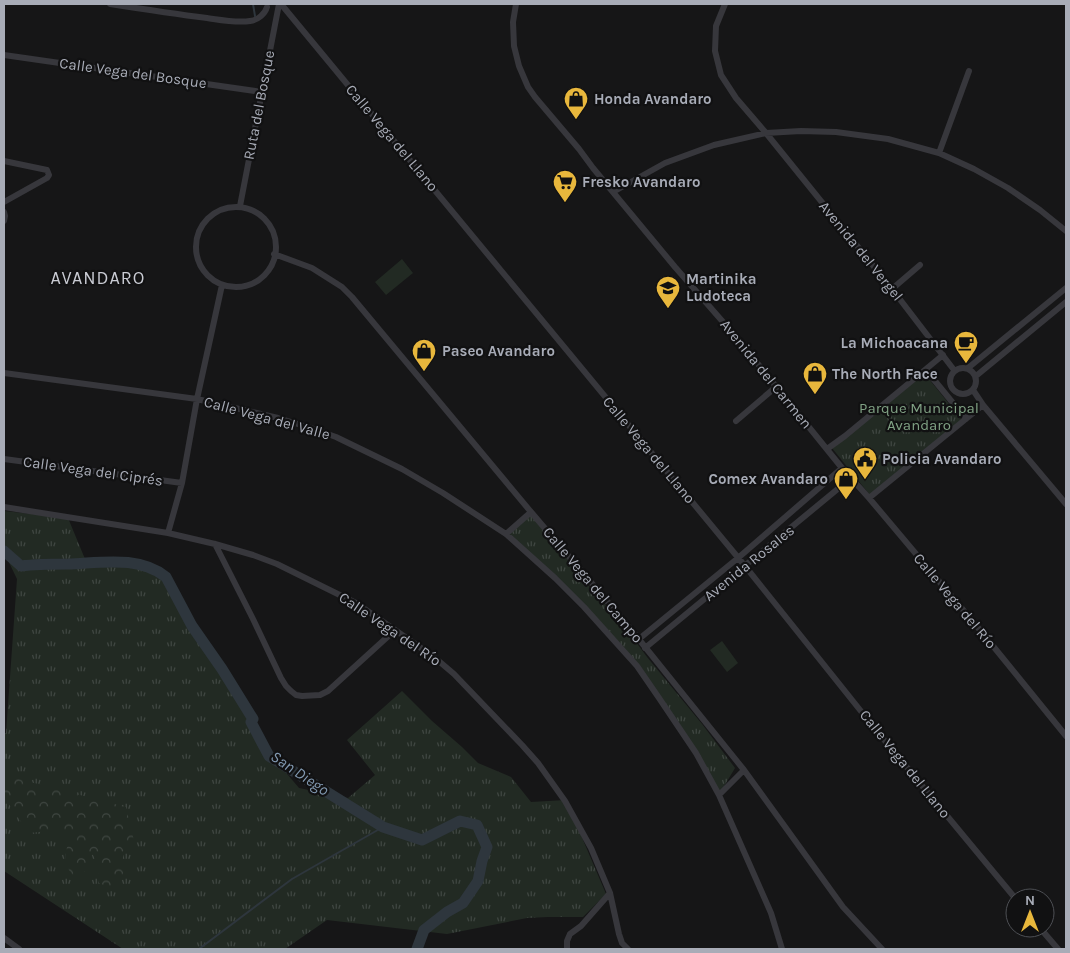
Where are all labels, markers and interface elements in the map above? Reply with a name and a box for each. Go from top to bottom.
street label: Ruta del Bosque [240,49,278,161]
street label: Calle Vega del Bosque [58,54,208,92]
street label: Calle Vega del Llano [342,81,442,195]
shop icon: Honda Avandaro [563,86,589,120]
place label: Honda Avandaro [594,90,712,108]
supermarket icon: Fresko Avandaro [552,169,578,203]
place label: Fresko Avandaro [582,173,700,191]
street label: Avenida del Vergel [815,197,907,305]
district label: AVANDARO [51,267,145,289]
place label: Martinika Ludoteca [686,270,757,305]
school or university icon: Martinika Ludoteca [655,275,681,309]
street label: Avenida del Carmen [716,316,816,432]
cafe icon: La Michoacana [953,330,979,364]
place label: La Michoacana [841,334,948,352]
shop icon: Paseo Avandaro [411,338,437,372]
place label: Paseo Avandaro [442,342,555,360]
shop icon: The North Face [802,361,828,395]
place label: The North Face [832,365,938,383]
street label: Calle Vega del Valle [202,393,332,443]
street label: Calle Vega del Llano [599,393,699,507]
park label: Parque Municipal Avandaro [859,399,979,434]
public building icon: Policia Avandaro [852,446,878,480]
place label: Policia Avandaro [882,450,1001,468]
street label: Calle Vega del Ciprés [22,452,164,490]
shop icon: Comex Avandaro [833,466,859,500]
place label: Comex Avandaro [708,470,828,488]
street label: Avenida Rosales [700,521,798,605]
street label: Calle Vega del Campo [539,523,647,647]
street label: Calle Vega del Río [910,550,1000,652]
street label: Calle Vega del Río [336,588,444,670]
street label: Calle Vega del Llano [856,706,954,822]
water label: San Diego [267,747,333,799]
north arrow [1005,888,1055,938]
text: N [1025,892,1035,909]

